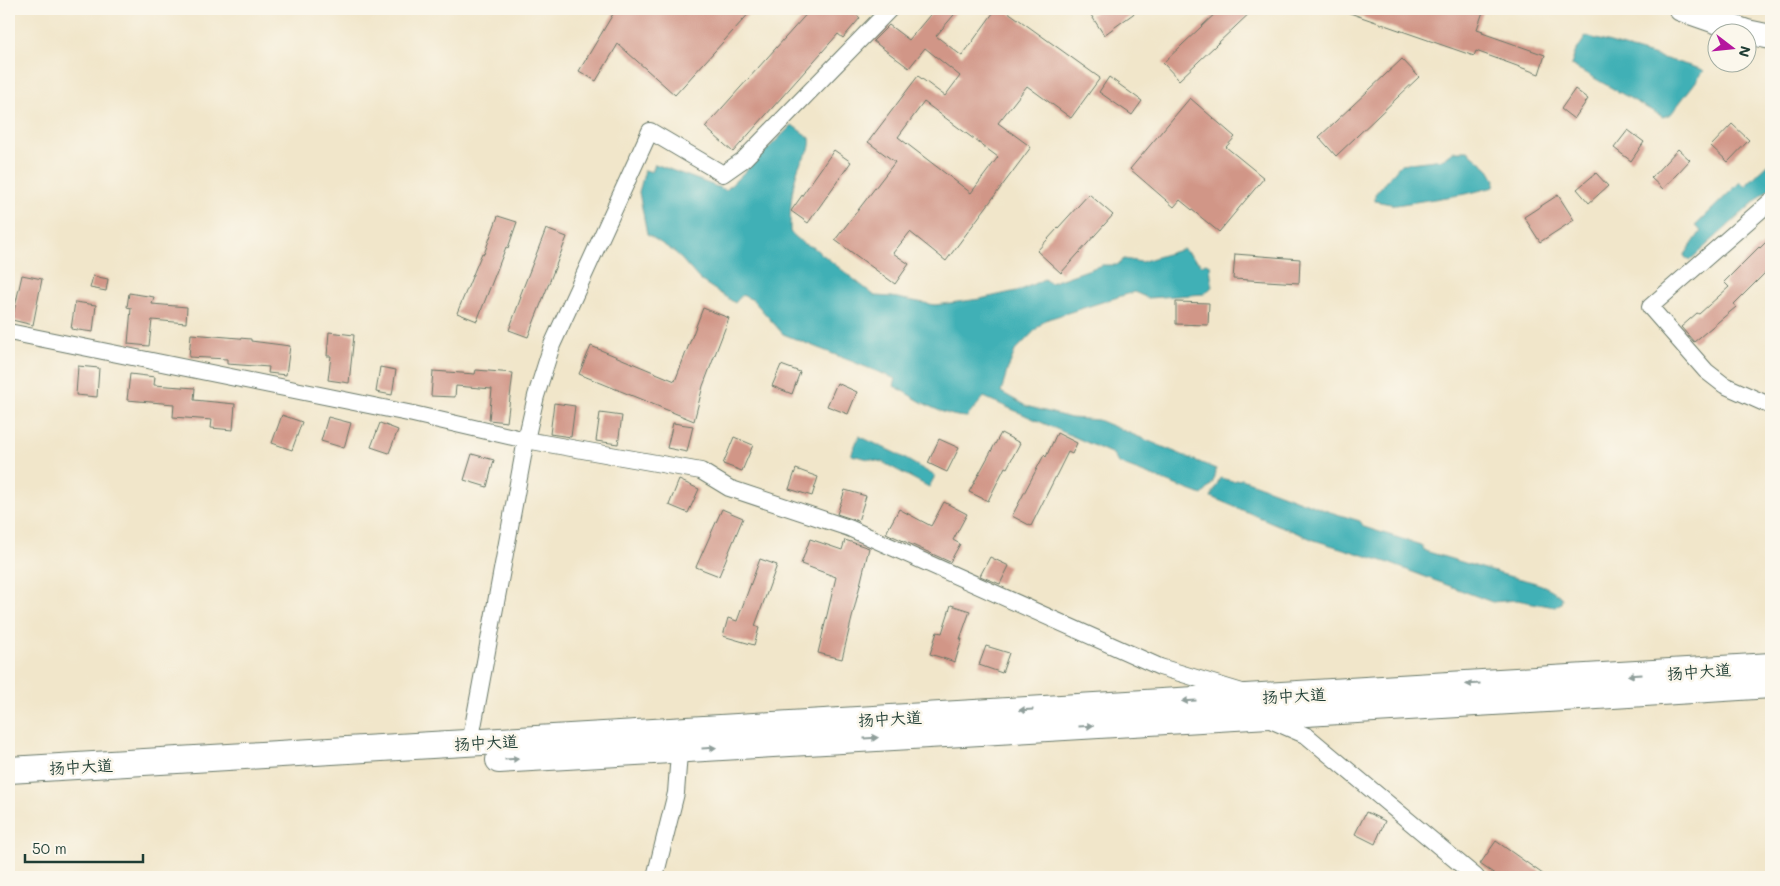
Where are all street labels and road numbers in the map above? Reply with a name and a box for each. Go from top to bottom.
street label: 扬中大道 [1666,658,1732,684]
street label: 扬中大道 [1261,683,1327,707]
street label: 扬中大道 [857,706,923,730]
street label: 扬中大道 [453,730,519,754]
street label: 扬中大道 [48,754,114,778]

